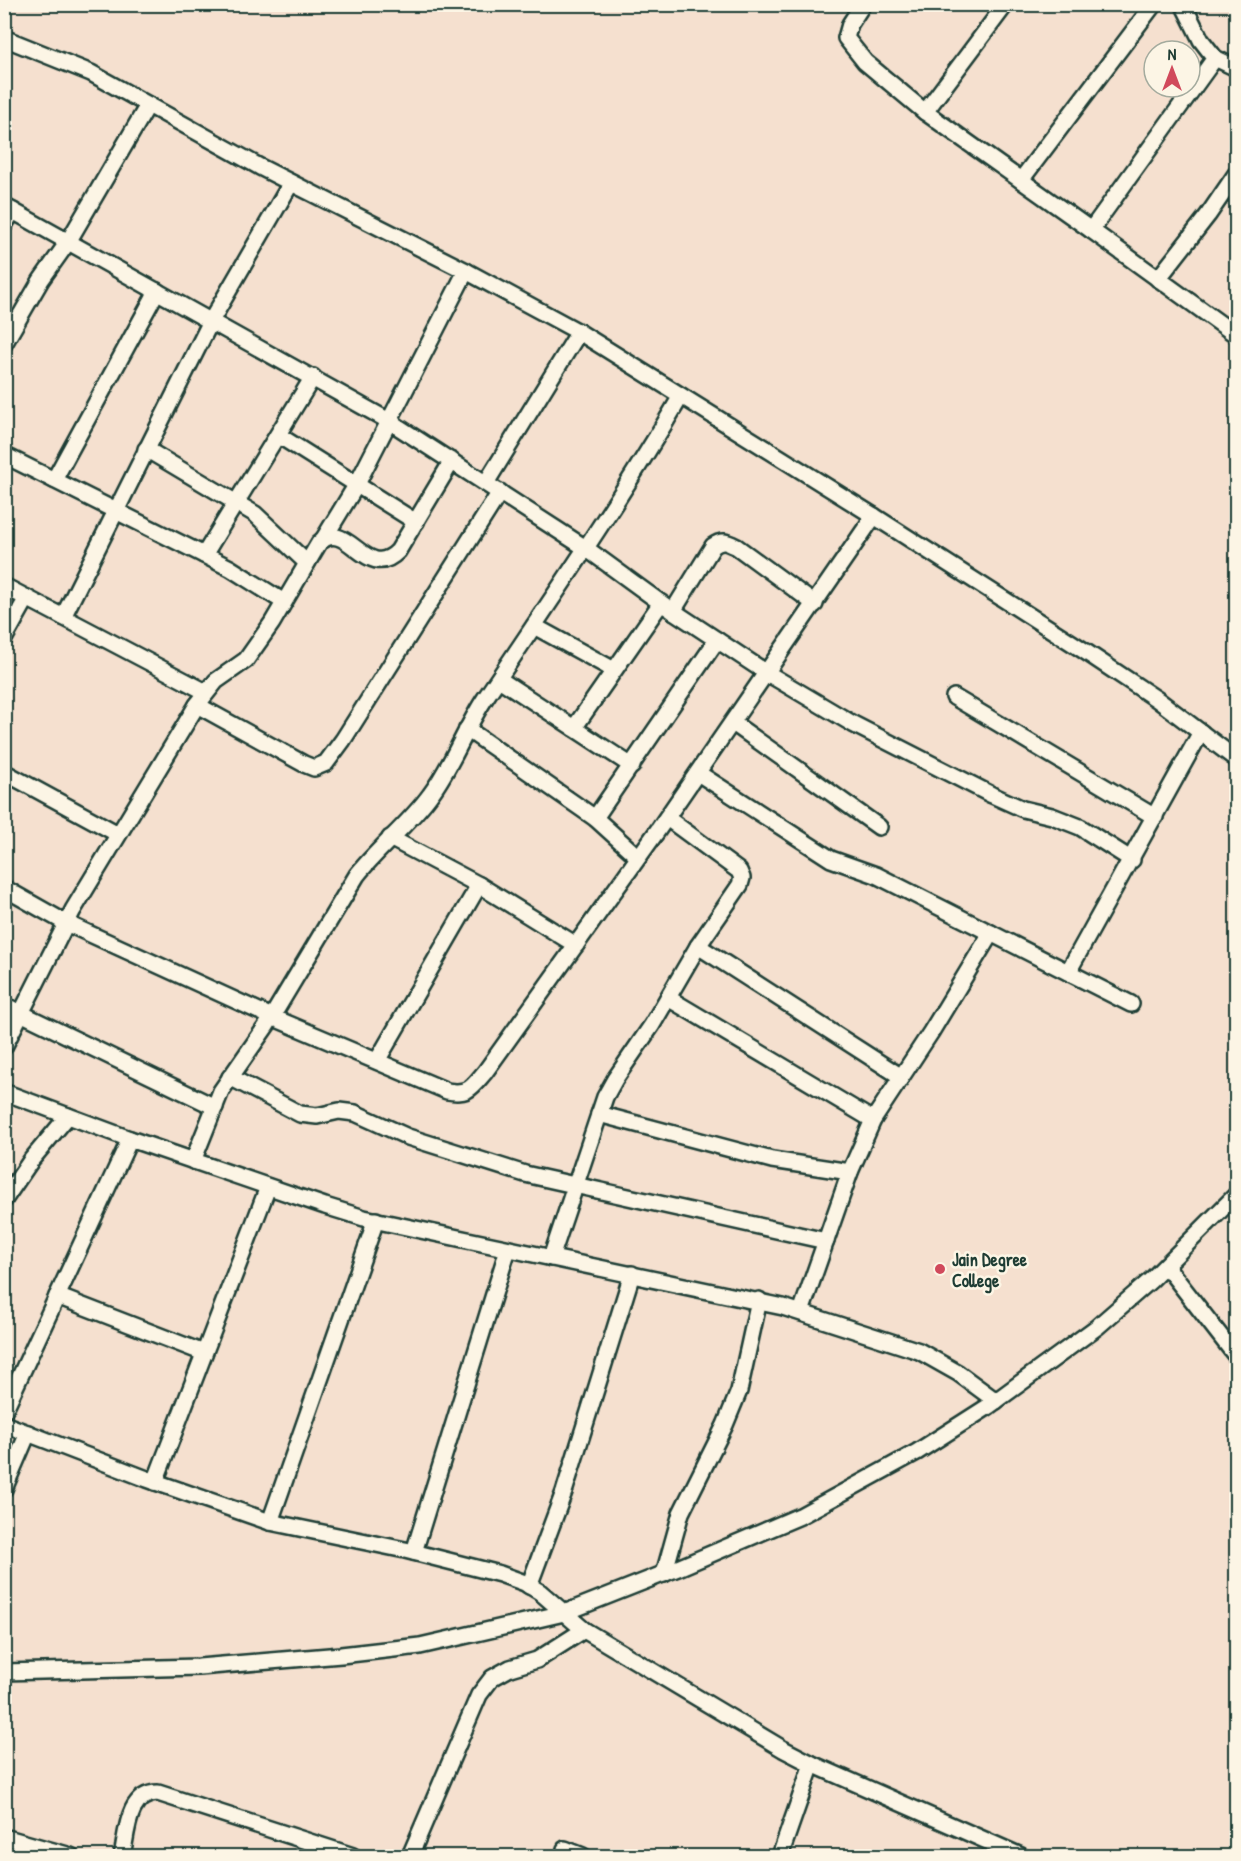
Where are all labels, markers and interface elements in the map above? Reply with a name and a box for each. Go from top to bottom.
north arrow [1142,39,1202,99]
text: N [1168,43,1177,65]
place label: Jain Degree College [952,1247,1028,1294]
marker: Jain Degree College [933,1262,947,1276]

